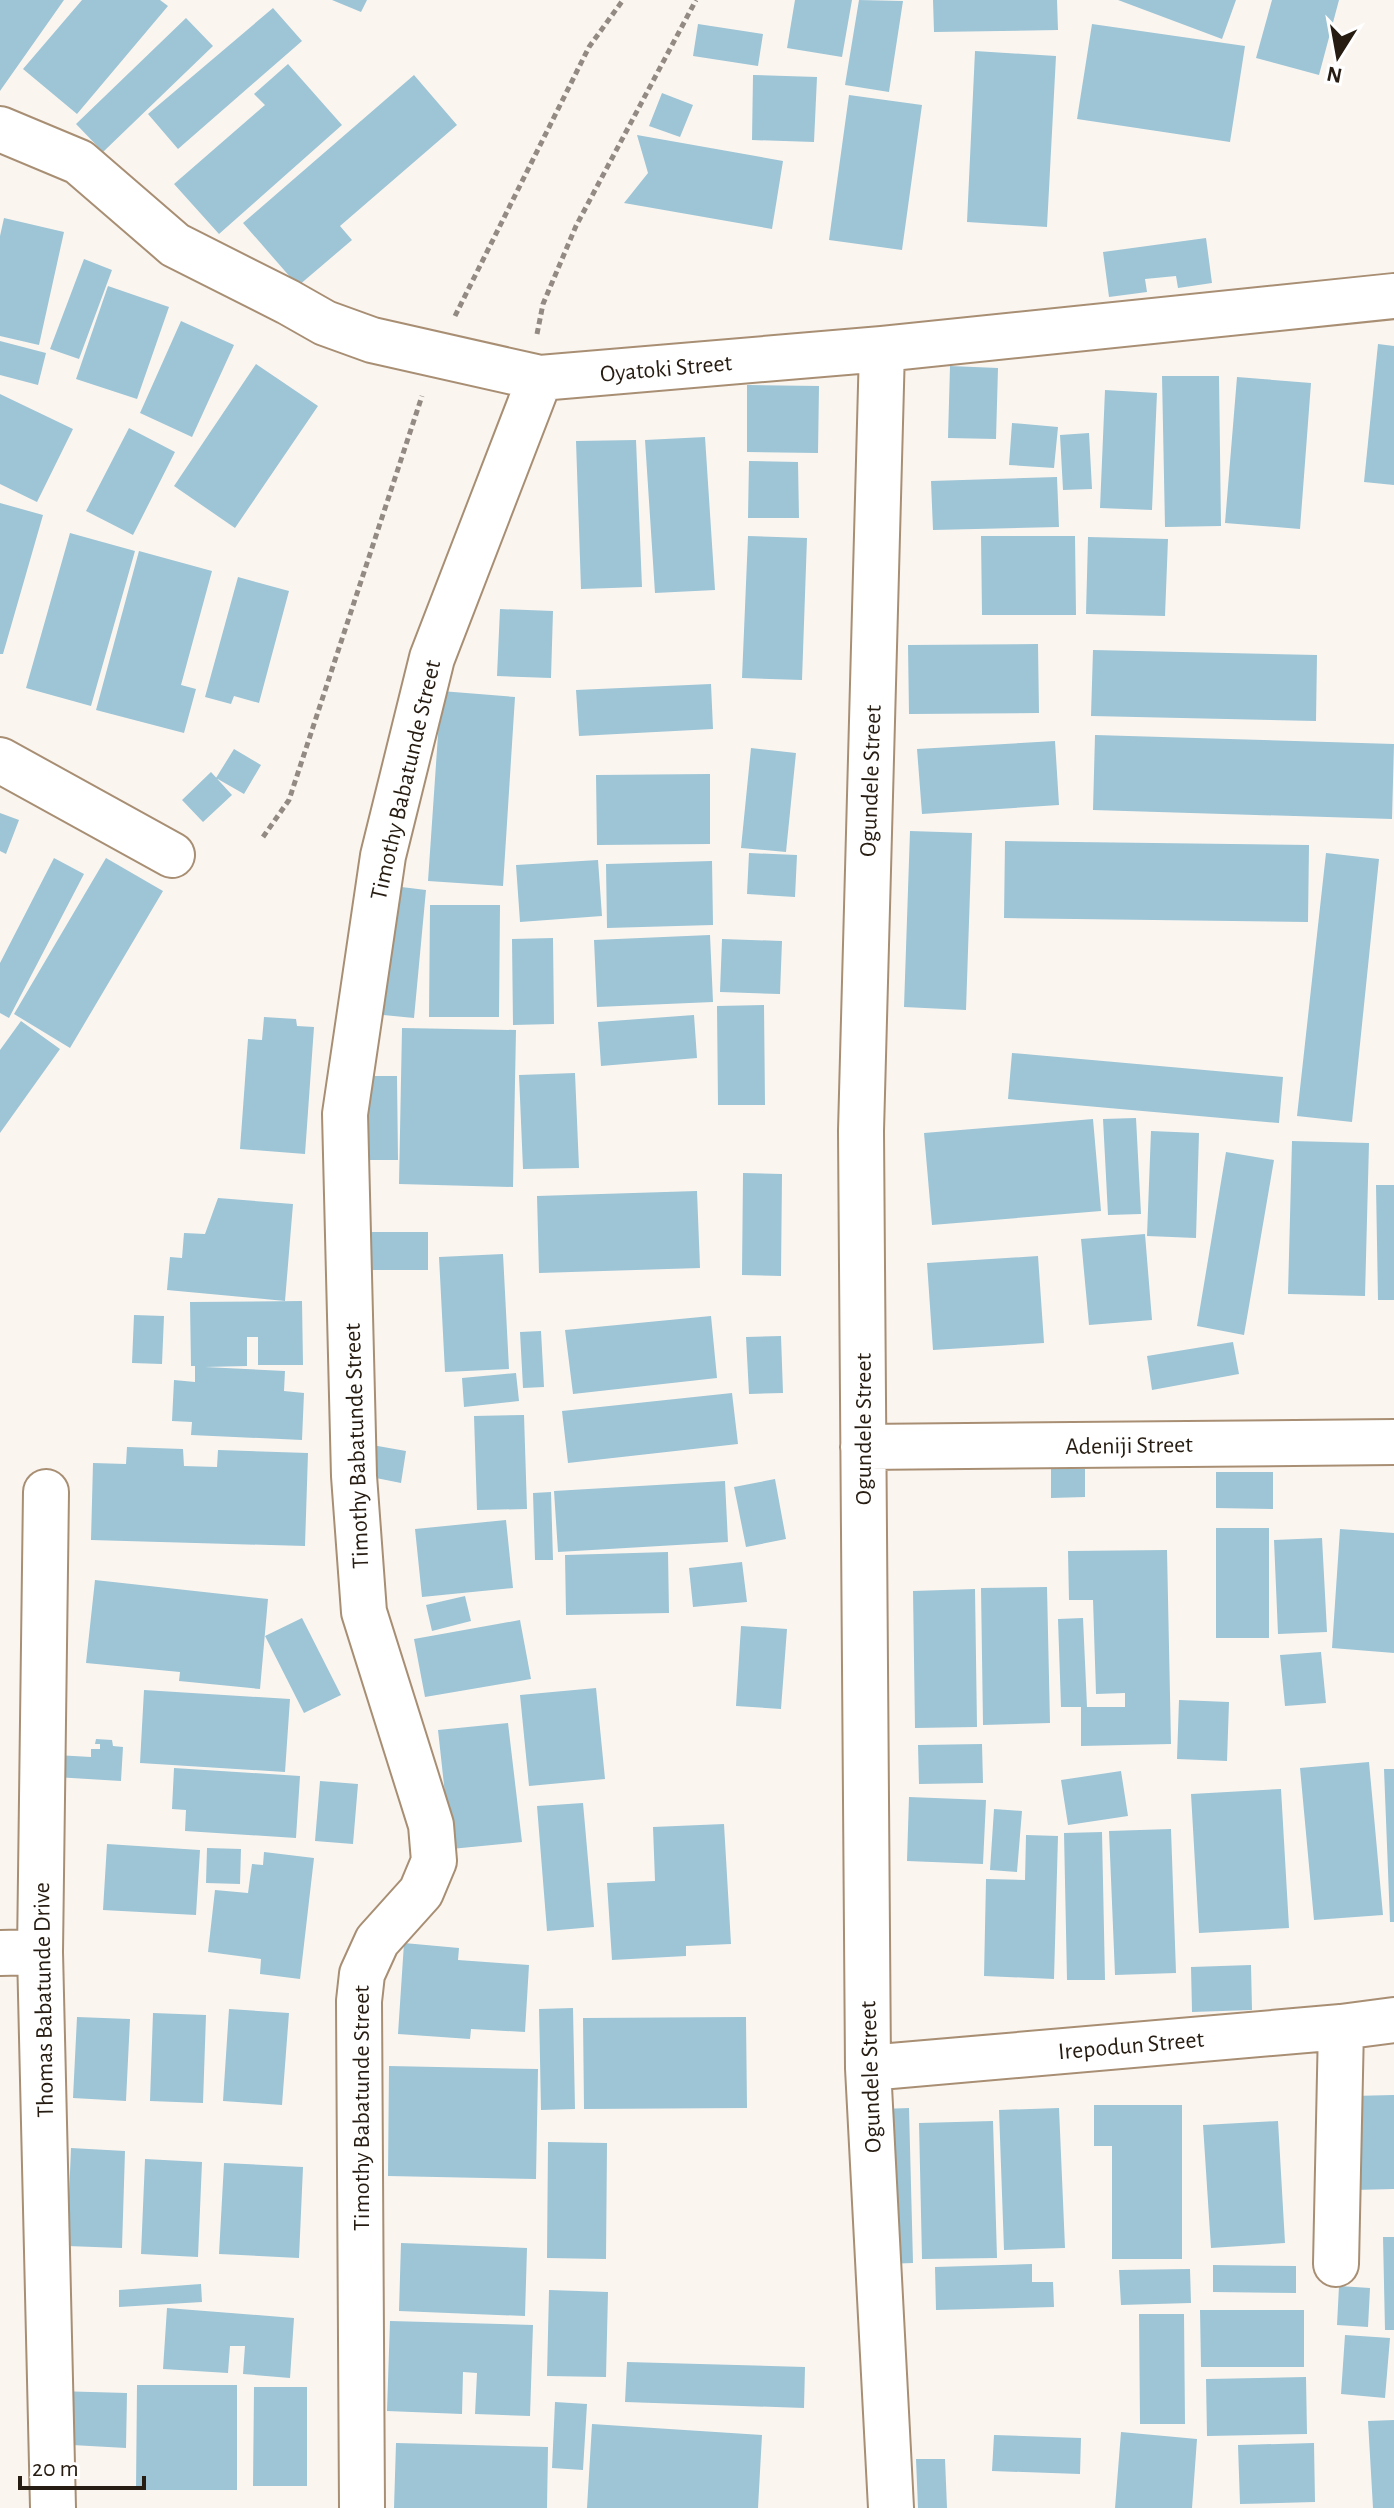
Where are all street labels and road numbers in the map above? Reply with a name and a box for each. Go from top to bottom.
street label: Oyatoki Street [599,351,733,387]
street label: Timothy Babatunde Street [367,657,445,903]
street label: Ogundele Street [856,704,886,858]
street label: Timothy Babatunde Street [341,1322,373,1569]
street label: Ogundele Street [852,1353,876,1505]
street label: Adeniji Street [1065,1433,1193,1459]
street label: Thomas Babatunde Drive [30,1882,58,2118]
street label: Timothy Babatunde Street [350,1985,374,2231]
street label: Ogundele Street [856,2000,886,2153]
street label: Irepodun Street [1057,2028,1205,2064]

